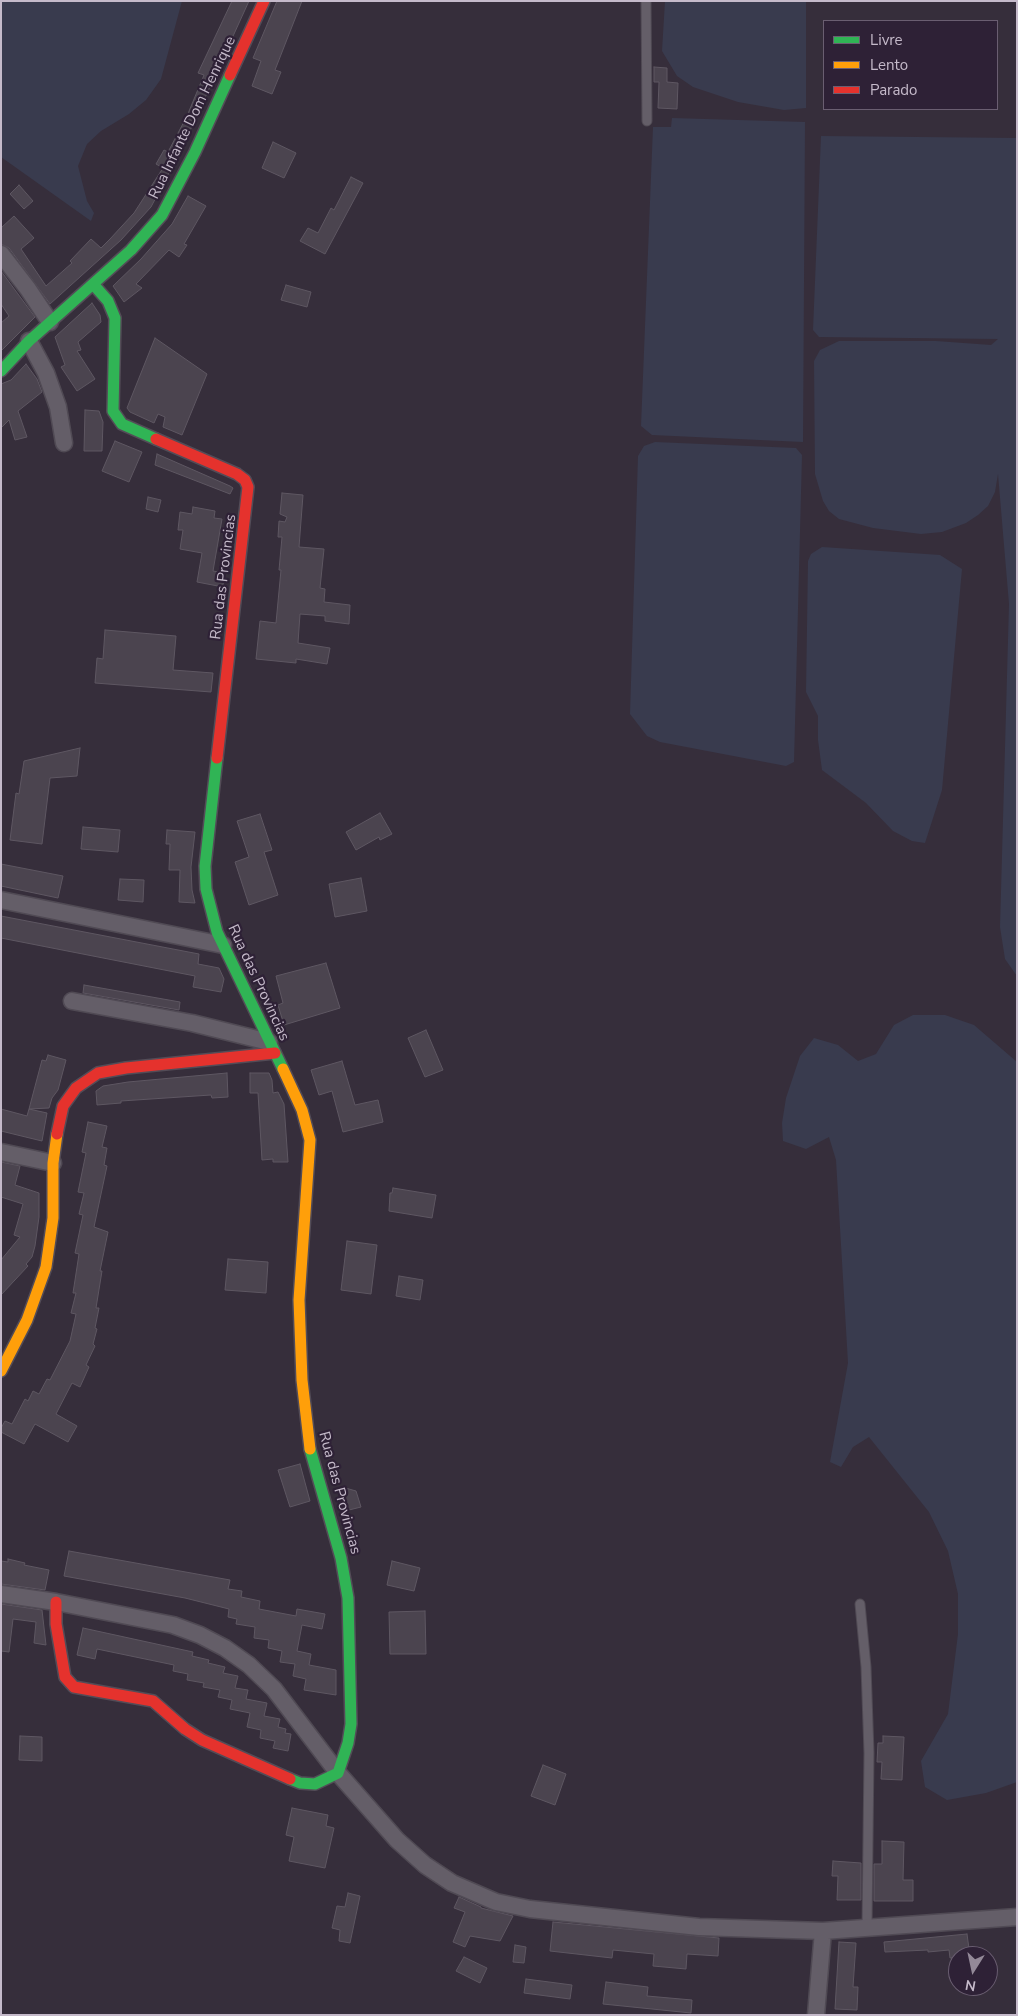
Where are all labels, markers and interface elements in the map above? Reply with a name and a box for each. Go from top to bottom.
legend [823,20,998,110]
text: Livre [870,30,903,50]
street label: Rua Infante Dom Henrique [146,34,240,202]
text: Lento [870,55,908,75]
text: Parado [870,80,917,100]
street label: Rua das Provincias [207,513,241,641]
street label: Rua das Provincias [223,922,293,1044]
street label: Rua das Provincias [314,1430,364,1556]
north arrow [948,1946,998,1996]
text: N [964,1975,977,1996]

